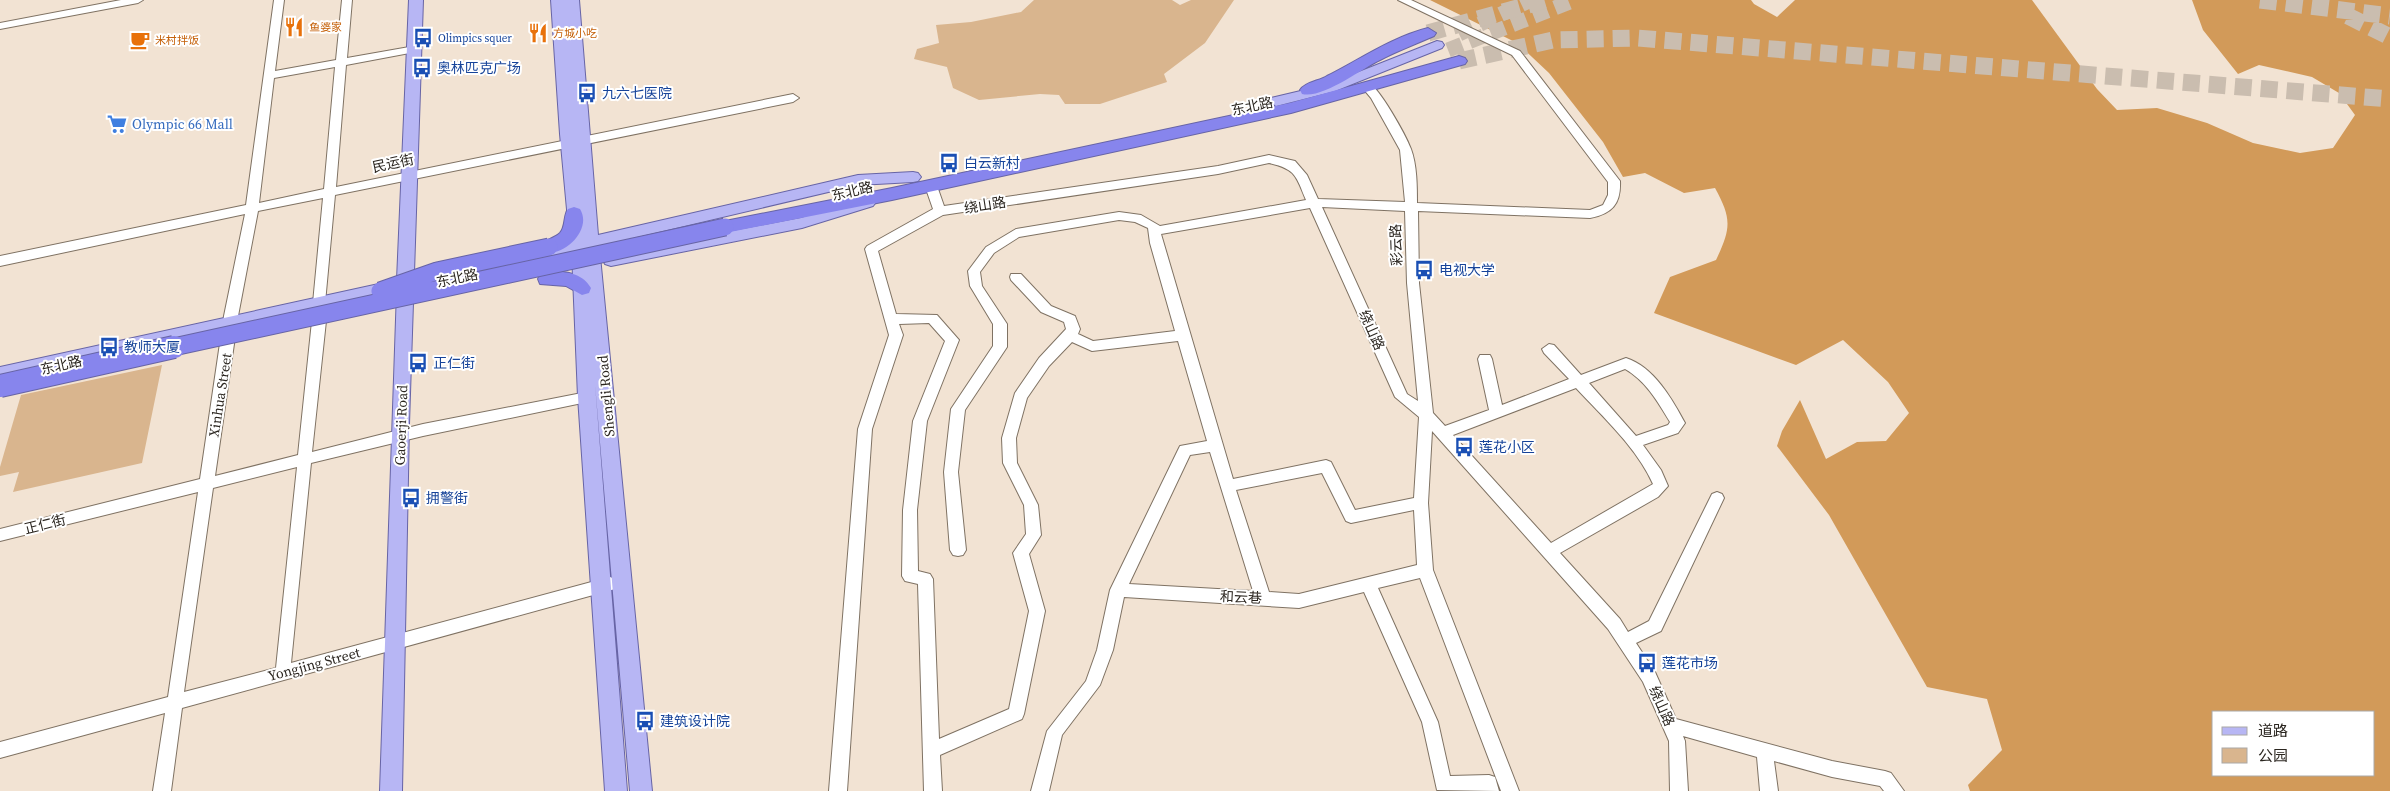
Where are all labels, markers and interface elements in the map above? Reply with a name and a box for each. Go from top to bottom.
restaurant icon: 鱼婆家 [283,16,305,38]
place label: 鱼婆家 [309,20,342,35]
restaurant icon: 方城小吃 [527,22,549,44]
place label: 方城小吃 [553,26,597,41]
bus stop icon: Olimpics squer [412,27,434,49]
cafe icon: 米村拌饭 [129,29,151,51]
place label: Olimpics squer [438,31,512,46]
place label: 米村拌饭 [155,33,199,48]
bus stop icon: 奥林匹克广场 [411,57,433,79]
place label: 奥林匹克广场 [437,58,521,78]
bus stop icon: 九六七医院 [576,82,598,104]
place label: 九六七医院 [602,83,672,103]
street label: 东北路 [1229,92,1275,120]
supermarket icon: Olympic 66 Mall [106,113,128,135]
place label: Olympic 66 Mall [132,114,233,134]
street label: 民运街 [370,149,416,177]
bus stop icon: 白云新村 [938,152,960,174]
place label: 白云新村 [964,153,1020,173]
street label: 东北路 [829,177,875,205]
street label: 绕山路 [963,192,1007,218]
street label: 彩云路 [1385,224,1407,266]
bus stop icon: 电视大学 [1413,259,1435,281]
place label: 电视大学 [1439,260,1495,280]
street label: 东北路 [434,264,480,292]
street label: 绕山路 [1354,307,1390,353]
bus stop icon: 教师大厦 [98,336,120,358]
place label: 教师大厦 [124,337,180,357]
street label: 东北路 [38,351,84,379]
street label: Xinhua Street [203,351,237,438]
bus stop icon: 正仁街 [407,352,429,374]
place label: 正仁街 [433,353,475,373]
street label: Shengli Road [592,354,620,437]
street label: Gaoerji Road [390,384,412,466]
bus stop icon: 莲花小区 [1453,436,1475,458]
place label: 莲花小区 [1479,437,1535,457]
bus stop icon: 拥警街 [400,487,422,509]
place label: 拥警街 [426,488,468,508]
street label: 正仁街 [22,509,68,539]
street label: 和云巷 [1220,586,1262,608]
street label: Yongjing Street [266,642,363,686]
bus stop icon: 莲花市场 [1636,652,1658,674]
place label: 莲花市场 [1662,653,1718,673]
street label: 绕山路 [1644,683,1680,729]
bus stop icon: 建筑设计院 [634,710,656,732]
place label: 建筑设计院 [660,711,730,731]
legend [2212,711,2375,776]
text: 道路 [2258,720,2288,741]
text: 公园 [2258,745,2288,766]

